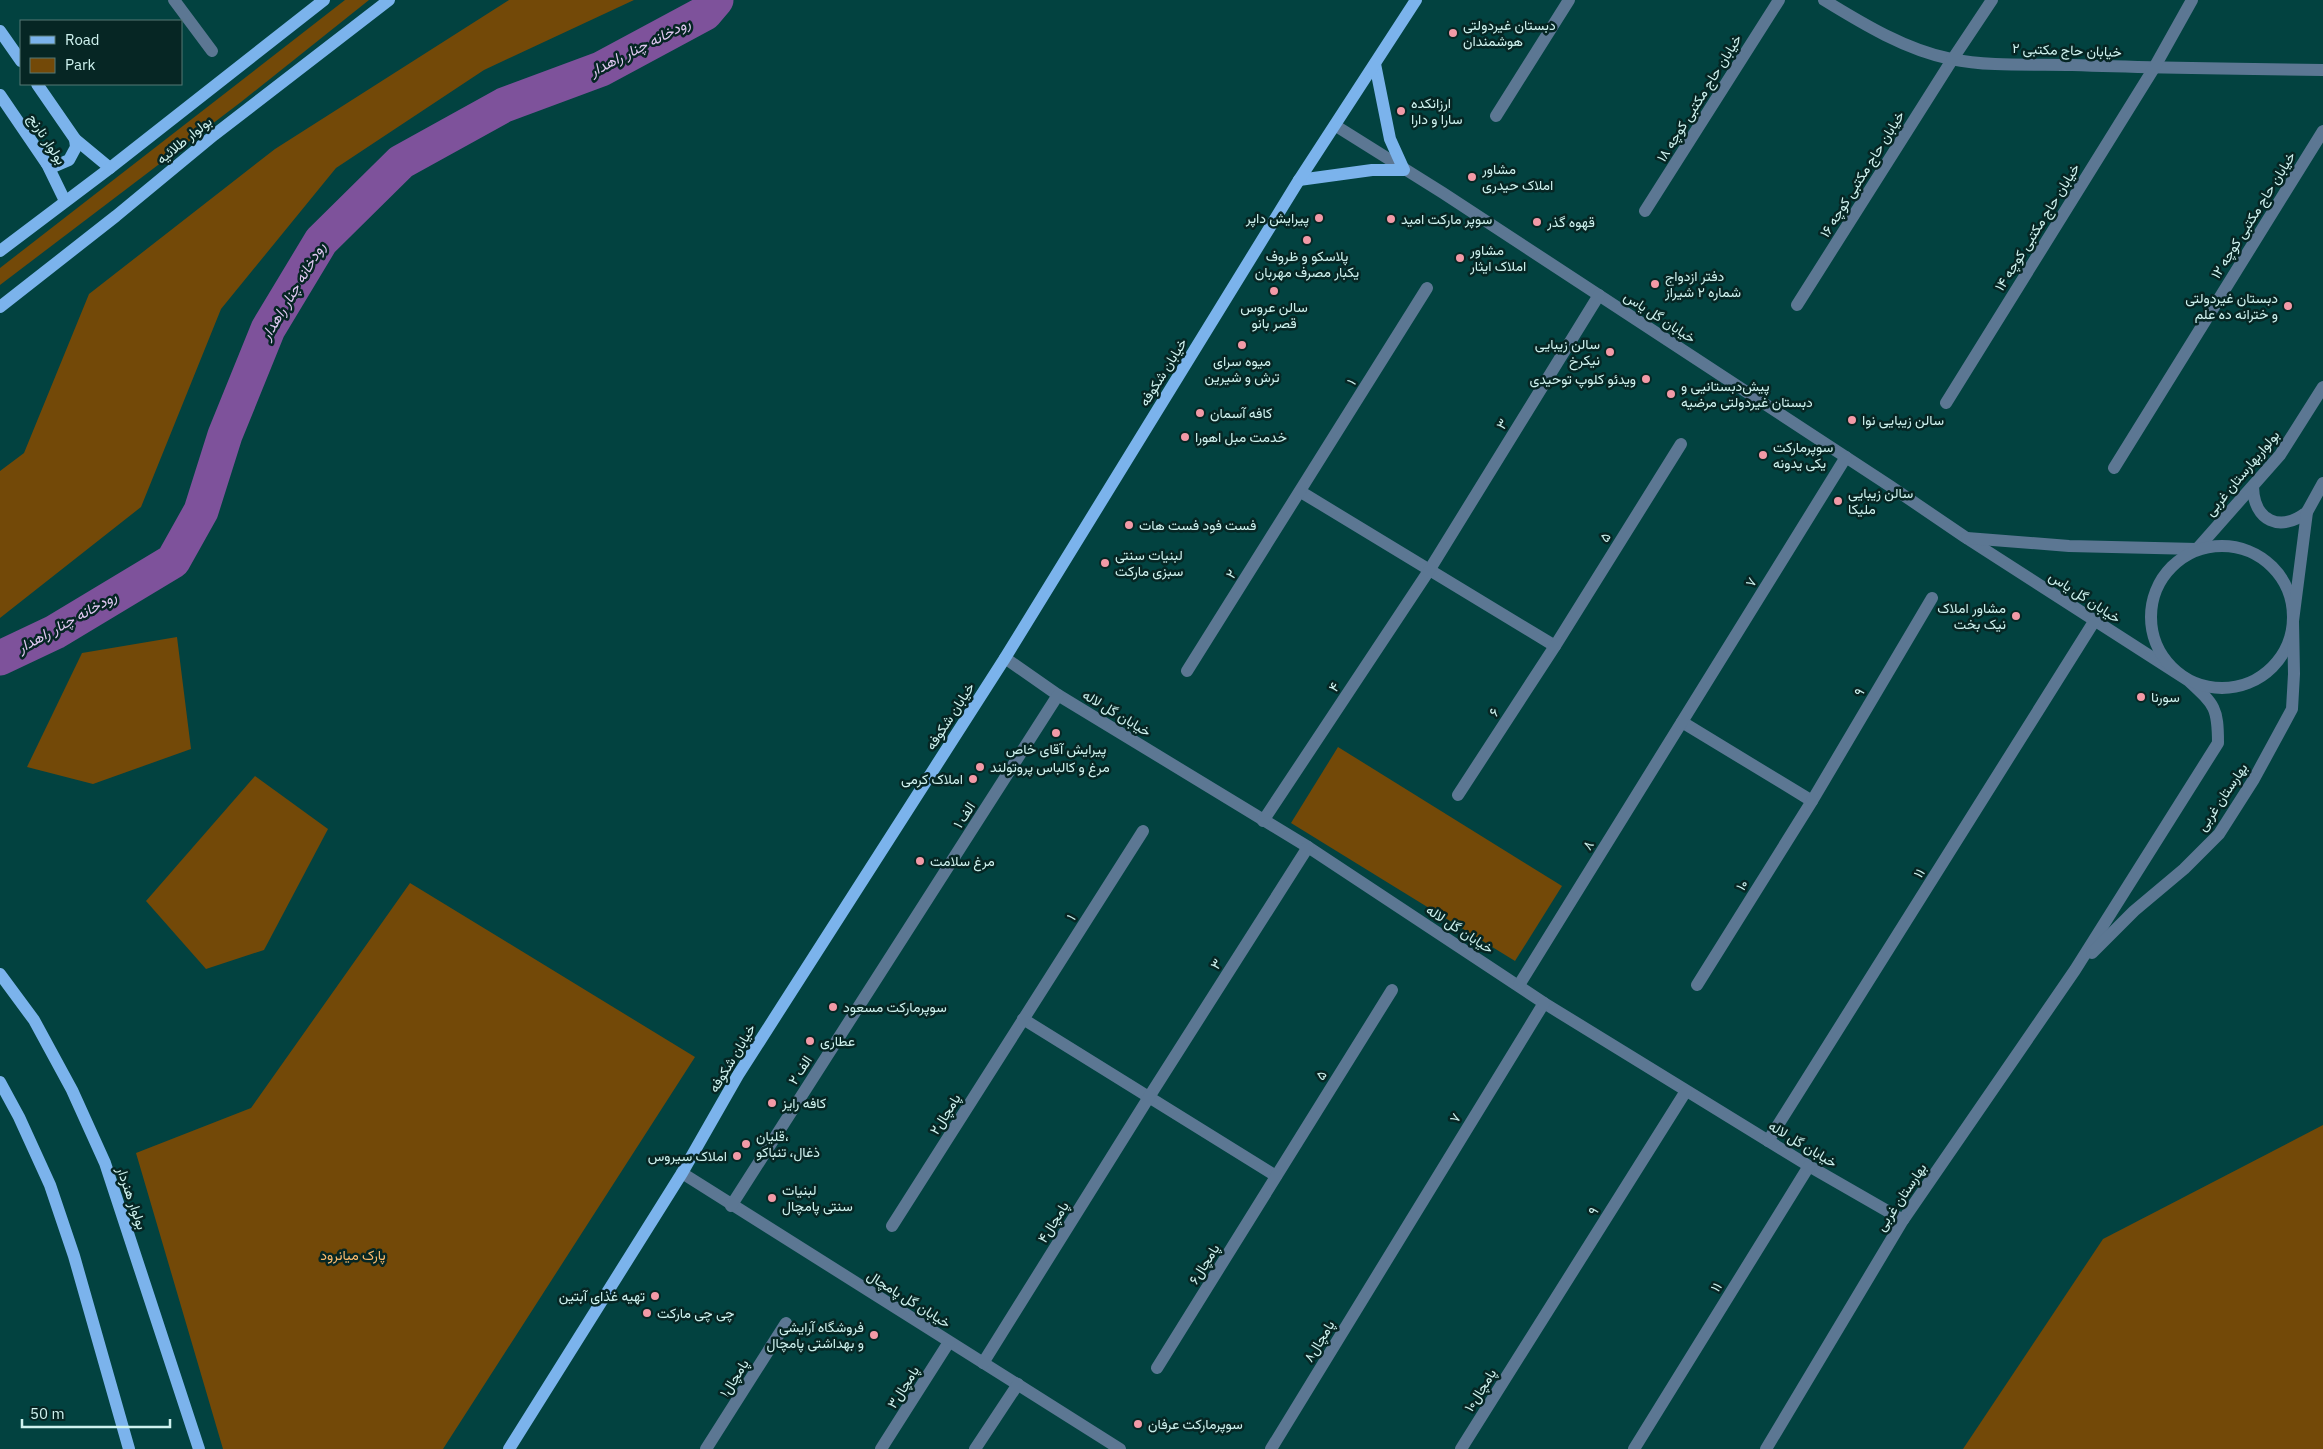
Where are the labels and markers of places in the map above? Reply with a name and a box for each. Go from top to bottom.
place label: دبستان غیردولتی هوشمندان [1463,16,1556,50]
marker: دبستان غیردولتی هوشمندان [1447,27,1459,39]
place label: ارزانکده سارا و دارا [1411,94,1463,128]
marker: ارزانکده سارا و دارا [1395,105,1407,117]
place label: مشاور املاک حیدری [1481,160,1553,194]
marker: مشاور املاک حیدری [1466,171,1478,183]
place label: پیرایش داپر [1245,209,1309,228]
place label: سوپر مارکت امید [1401,210,1492,229]
marker: پیرایش داپر [1313,212,1325,224]
marker: سوپر مارکت امید [1385,213,1397,225]
place label: قهوه گذر [1546,213,1595,231]
marker: قهوه گذر [1531,216,1543,228]
marker: پلاسکو و ظروف یکبار مصرف مهربان [1301,234,1313,246]
place label: مشاور املاک ایثار [1469,241,1526,275]
place label: پلاسکو و ظروف یکبار مصرف مهربان [1255,247,1359,281]
marker: مشاور املاک ایثار [1454,252,1466,264]
place label: دفتر ازدواج شماره ۲ شیراز [1664,267,1741,301]
marker: دفتر ازدواج شماره ۲ شیراز [1649,278,1661,290]
marker: سالن عروس قصر بانو [1268,285,1280,297]
place label: دبستان غیردولتی و خترانه ده علم [2185,289,2278,323]
place label: سالن عروس قصر بانو [1240,298,1308,332]
marker: دبستان غیردولتی و خترانه ده علم [2282,300,2294,312]
place label: سالن زیبایی نیکرخ [1535,335,1600,371]
marker: میوه سرای ترش و شیرین [1236,339,1248,351]
marker: سالن زیبایی نیکرخ [1604,346,1616,358]
place label: میوه سرای ترش و شیرین [1205,352,1279,386]
place label: ویدئو کلوپ توحیدی [1529,370,1636,389]
marker: ویدئو کلوپ توحیدی [1640,373,1652,385]
place label: پیش‌دبستانیی و دبستان غیردولتی مرضیه [1681,377,1813,411]
marker: پیش‌دبستانیی و دبستان غیردولتی مرضیه [1665,388,1677,400]
place label: کافه آسمان [1210,404,1272,422]
marker: کافه آسمان [1194,407,1206,419]
place label: سالن زیبایی نوا [1862,411,1944,429]
marker: سالن زیبایی نوا [1846,414,1858,426]
place label: خدمت مبل اهورا [1195,428,1287,446]
marker: خدمت مبل اهورا [1179,431,1191,443]
place label: سوپرمارکت یکی یدونه [1773,438,1833,472]
marker: سوپرمارکت یکی یدونه [1757,449,1769,461]
place label: سالن زیبایی ملیکا [1848,484,1913,518]
marker: سالن زیبایی ملیکا [1832,495,1844,507]
place label: فست فود فست هات [1139,516,1256,534]
marker: فست فود فست هات [1123,519,1135,531]
place label: لبنیات سنتی سبزی مارکت [1115,546,1183,580]
marker: لبنیات سنتی سبزی مارکت [1099,557,1111,569]
place label: مشاور املاک نیک بخت [1937,599,2006,633]
marker: مشاور املاک نیک بخت [2010,610,2022,622]
place label: سورنا [2151,688,2180,706]
marker: سورنا [2135,691,2147,703]
marker: پیرایش آقای خاص [1050,727,1062,739]
place label: پیرایش آقای خاص [1006,740,1106,759]
place label: مرغ و کالباس پروتولند [990,758,1110,778]
marker: مرغ و کالباس پروتولند [974,761,986,773]
place label: املاک کرمی [901,770,963,788]
marker: املاک کرمی [967,773,979,785]
place label: مرغ سلامت [930,852,995,872]
marker: مرغ سلامت [914,855,926,867]
place label: سوپرمارکت مسعود [843,998,947,1017]
marker: سوپرمارکت مسعود [827,1001,839,1013]
place label: عطاری [820,1032,855,1050]
marker: عطاری [804,1035,816,1047]
place label: کافه رایز [781,1094,826,1112]
marker: کافه رایز [766,1097,778,1109]
place label: قلیان، ذغال، تنباکو [756,1127,820,1162]
marker: قلیان، ذغال، تنباکو [740,1138,752,1150]
place label: املاک سیروس [648,1147,727,1165]
marker: املاک سیروس [731,1150,743,1162]
place label: لبنیات سنتی پامچال [782,1181,853,1216]
marker: لبنیات سنتی پامچال [766,1192,778,1204]
place label: تهیه غذای آبتین [559,1287,645,1305]
marker: تهیه غذای آبتین [649,1290,661,1302]
place label: چی چی مارکت [657,1304,734,1323]
marker: چی چی مارکت [641,1307,653,1319]
place label: فروشگاه آرایشی و بهداشتی پامچال [767,1318,864,1353]
marker: فروشگاه آرایشی و بهداشتی پامچال [868,1329,880,1341]
place label: سوپرمارکت عرفان [1148,1415,1243,1434]
marker: سوپرمارکت عرفان [1132,1418,1144,1430]

